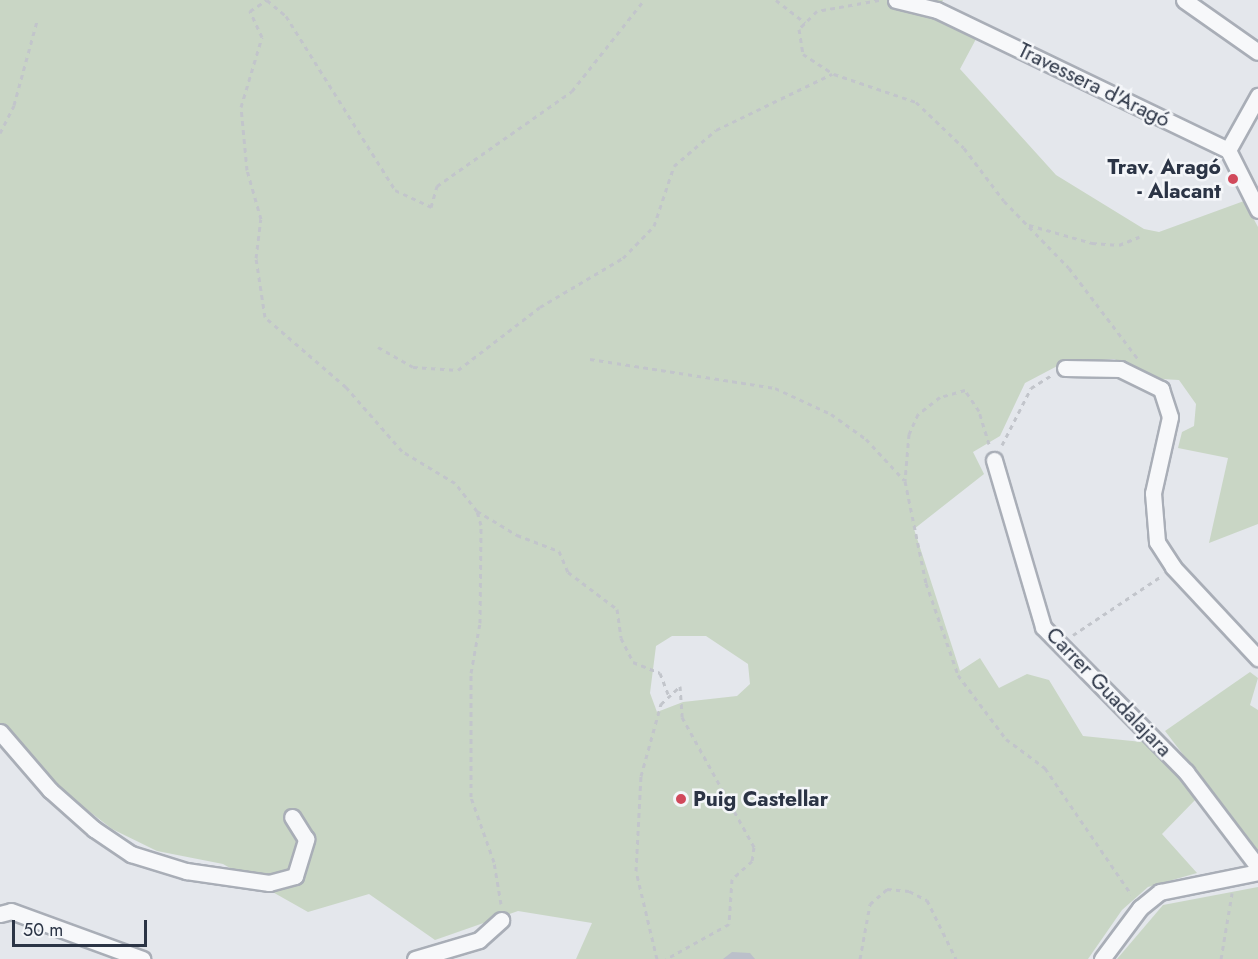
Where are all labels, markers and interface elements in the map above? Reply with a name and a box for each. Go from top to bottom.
street label: Travessera d'Aragó [1014,37,1174,133]
place label: Trav. Aragó - Alacant [1108,154,1221,204]
marker: Trav. Aragó - Alacant [1226,172,1240,186]
street label: Carrer Guadalajara [1041,622,1177,762]
place label: Puig Castellar [693,786,828,812]
marker: Puig Castellar [674,792,688,806]
scale bar [15,908,150,946]
text: 50 m [23,917,63,943]

